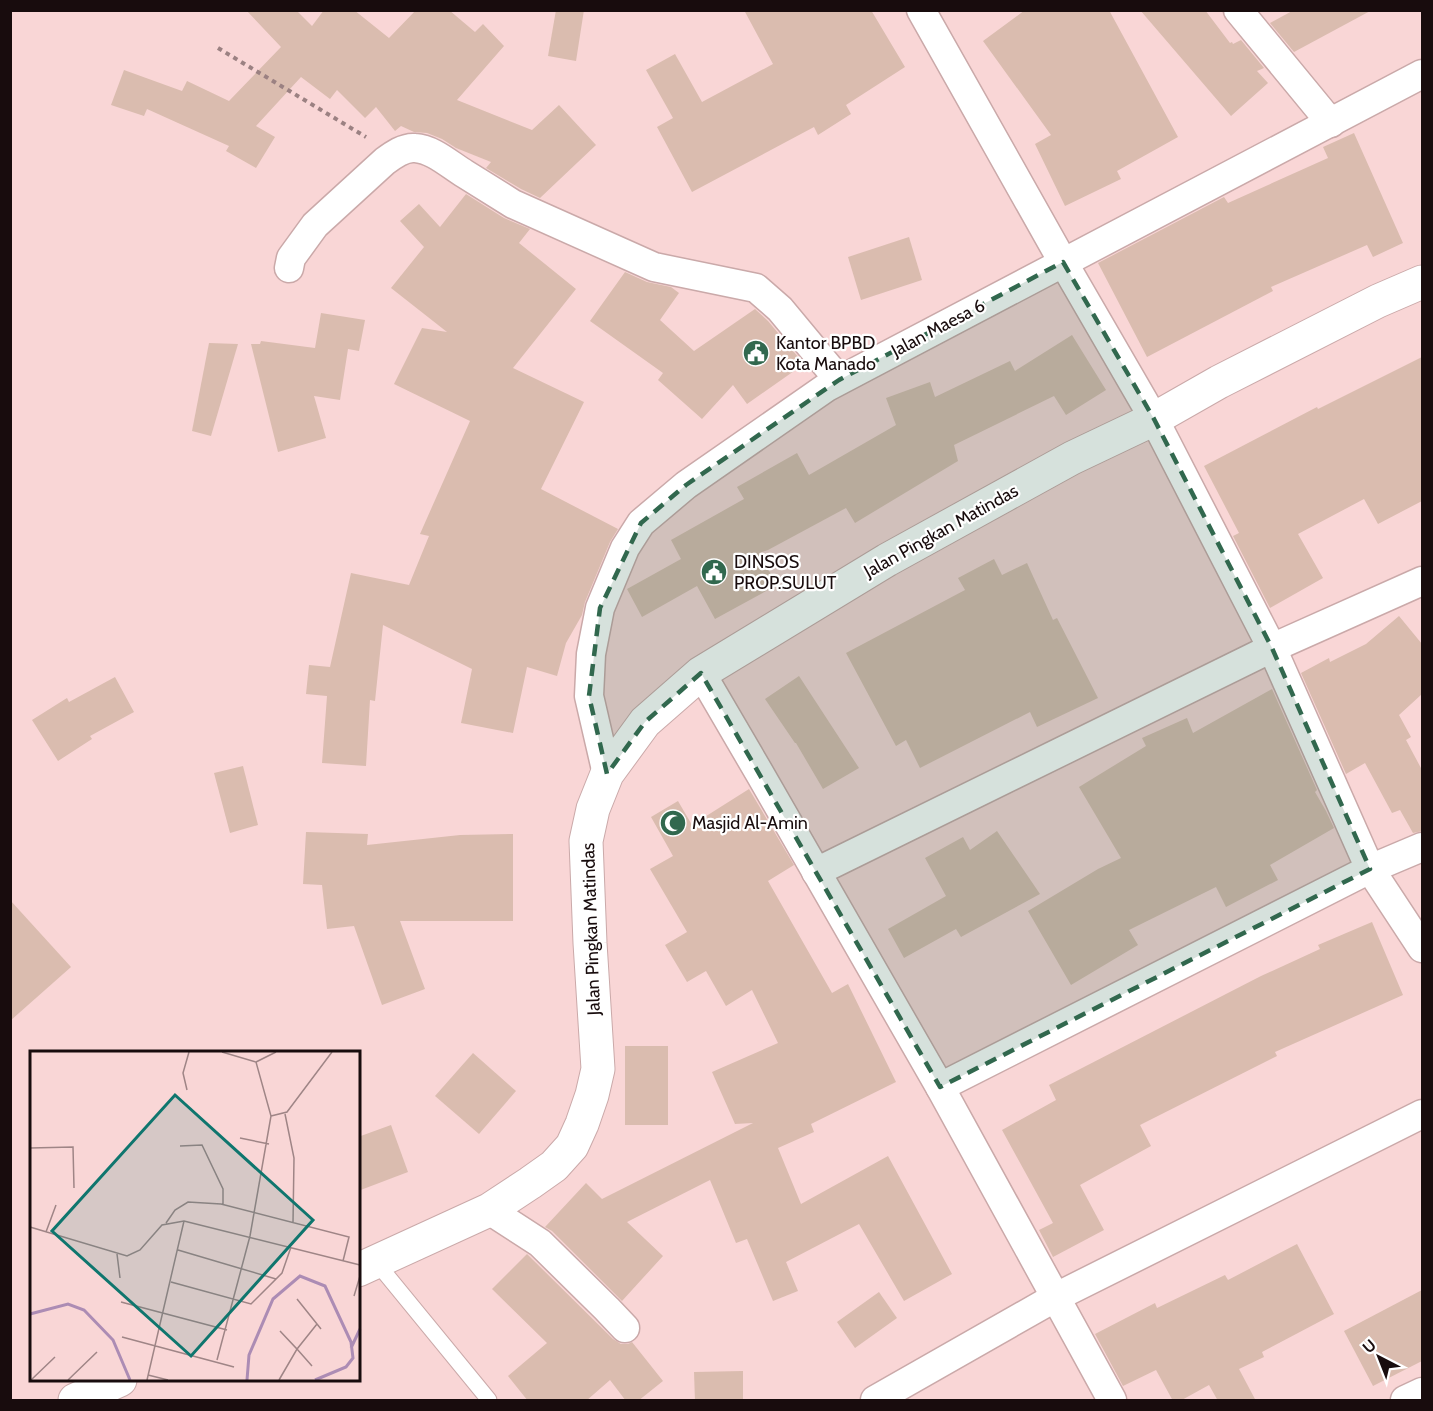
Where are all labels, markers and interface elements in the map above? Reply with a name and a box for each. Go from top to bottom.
street label: Jalan Maesa 6 [887,294,989,362]
place label: Kantor BPBD Kota Manado [776,332,876,375]
public building icon: Kantor BPBD Kota Manado [741,338,771,368]
street label: Jalan Pingkan Matindas [859,479,1022,583]
place label: DINSOS PROP.SULUT [734,551,837,594]
public building icon: DINSOS PROP.SULUT [699,557,729,587]
mosque icon: Masjid Al-Amin [658,808,688,838]
place label: Masjid Al-Amin [692,812,808,834]
street label: Jalan Pingkan Matindas [577,842,605,1017]
inset map [30,1051,360,1381]
north arrow [1349,1327,1409,1387]
text: U [1359,1335,1380,1357]

